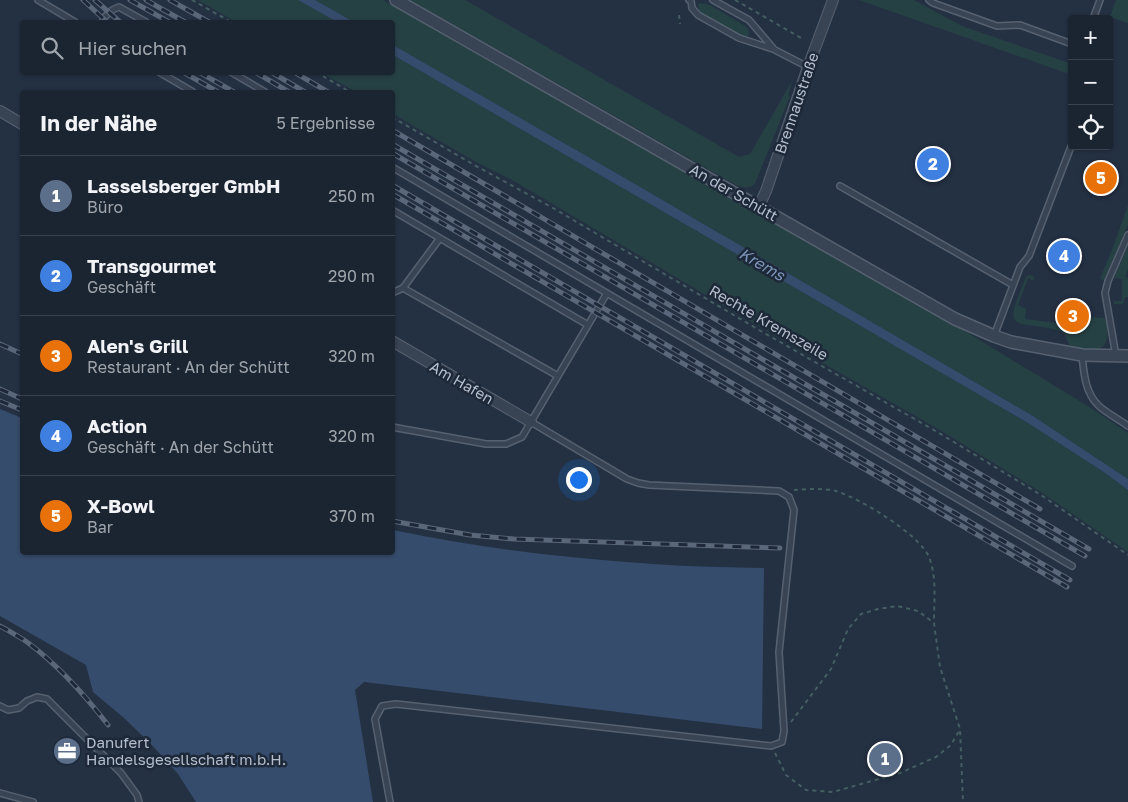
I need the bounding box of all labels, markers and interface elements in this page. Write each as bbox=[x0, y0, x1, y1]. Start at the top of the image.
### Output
map controls bbox=[1068, 15, 1113, 150]
button: + bbox=[1068, 15, 1113, 60]
search box bbox=[20, 20, 395, 75]
icon: search bbox=[38, 34, 66, 62]
text: Hier suchen bbox=[78, 36, 187, 59]
street label: Brennaustraße bbox=[770, 50, 822, 156]
button: − bbox=[1068, 60, 1113, 105]
button: locate bbox=[1068, 105, 1113, 150]
text: In der Nähe bbox=[40, 110, 157, 136]
text: 5 Ergebnisse bbox=[277, 113, 375, 133]
pin: 2 bbox=[917, 145, 949, 183]
pin: 5 bbox=[1085, 159, 1117, 197]
street label: An der Schütt bbox=[687, 160, 781, 224]
text: Lasselsberger GmbH bbox=[87, 174, 280, 197]
text: 1 bbox=[52, 186, 60, 206]
text: 250 m bbox=[328, 186, 375, 206]
text: Büro bbox=[87, 197, 123, 217]
pin: 4 bbox=[1048, 237, 1080, 275]
water label: Krems bbox=[736, 243, 790, 286]
text: Transgourmet bbox=[87, 254, 216, 277]
text: 2 bbox=[51, 266, 61, 286]
text: 290 m bbox=[328, 266, 375, 286]
text: Geschäft bbox=[87, 277, 156, 297]
street label: Rechte Kremszeile bbox=[706, 281, 832, 363]
pin: 3 bbox=[1057, 297, 1089, 335]
text: Alen's Grill bbox=[87, 334, 188, 357]
text: 3 bbox=[51, 346, 61, 366]
text: 320 m bbox=[328, 346, 375, 366]
text: Restaurant · An der Schütt bbox=[87, 357, 290, 377]
street label: Am Hafen bbox=[427, 357, 497, 407]
text: Action bbox=[87, 414, 147, 437]
text: 4 bbox=[51, 426, 61, 446]
text: 320 m bbox=[328, 426, 375, 446]
text: Geschäft · An der Schütt bbox=[87, 437, 274, 457]
your location bbox=[566, 467, 592, 493]
text: X-Bowl bbox=[87, 494, 155, 517]
text: 5 bbox=[51, 506, 61, 526]
text: 370 m bbox=[329, 506, 375, 526]
text: Bar bbox=[87, 517, 113, 537]
place label: Danufert Handelsgesellschaft m.b.H. bbox=[86, 733, 286, 768]
office icon: Danufert Handelsgesellschaft m.b.H. bbox=[52, 736, 82, 766]
pin: 1 bbox=[869, 740, 901, 778]

